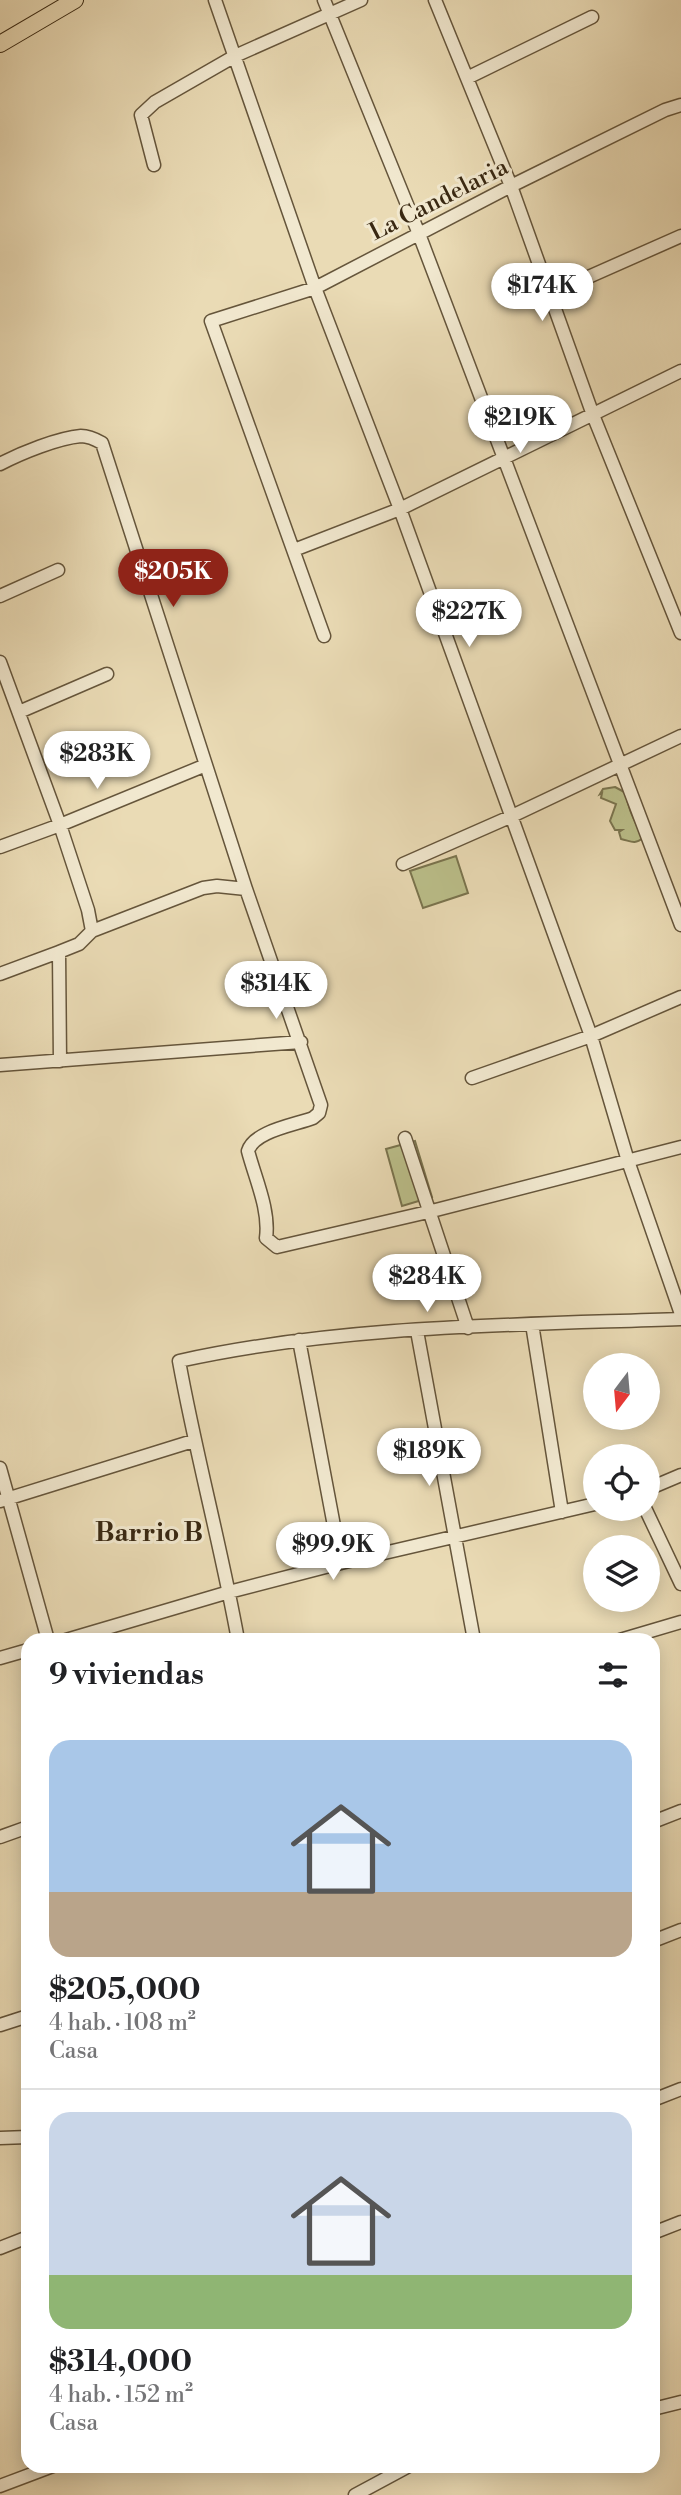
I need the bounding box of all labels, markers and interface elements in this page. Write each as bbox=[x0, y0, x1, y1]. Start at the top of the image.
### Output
street label: La Candelaria bbox=[365, 152, 514, 248]
pin: $174K bbox=[493, 264, 591, 323]
text: $174K bbox=[507, 272, 577, 300]
pin: $219K bbox=[471, 396, 569, 455]
text: $219K bbox=[484, 404, 556, 432]
pin: $205K bbox=[124, 550, 222, 609]
text: $205K bbox=[134, 558, 212, 586]
pin: $227K bbox=[420, 590, 518, 649]
text: $227K bbox=[432, 598, 506, 626]
pin: $283K bbox=[48, 732, 146, 791]
text: $283K bbox=[59, 740, 135, 768]
pin: $314K bbox=[227, 962, 325, 1021]
text: $314K bbox=[240, 970, 312, 998]
pin: $284K bbox=[378, 1254, 476, 1314]
text: $284K bbox=[388, 1263, 466, 1291]
north arrow bbox=[583, 1353, 660, 1430]
map controls bbox=[583, 1353, 660, 1612]
pin: $189K bbox=[380, 1428, 478, 1488]
text: $189K bbox=[393, 1437, 465, 1465]
button: locate bbox=[583, 1444, 660, 1521]
district label: Barrio B bbox=[95, 1517, 203, 1549]
pin: $99.9K bbox=[276, 1522, 390, 1582]
text: $99.9K bbox=[292, 1531, 374, 1559]
button: layers bbox=[583, 1535, 660, 1612]
text: 9 viviendas bbox=[49, 1656, 204, 1694]
icon: filters bbox=[594, 1656, 632, 1694]
icon: home bbox=[278, 1786, 404, 1912]
text: $205,000 bbox=[49, 1971, 201, 2009]
text: 4 hab. · 108 m² bbox=[49, 2009, 196, 2037]
text: Casa bbox=[49, 2037, 98, 2065]
icon: home bbox=[278, 2158, 404, 2284]
text: $314,000 bbox=[49, 2343, 192, 2381]
text: 4 hab. · 152 m² bbox=[49, 2381, 193, 2409]
text: Casa bbox=[49, 2409, 98, 2437]

